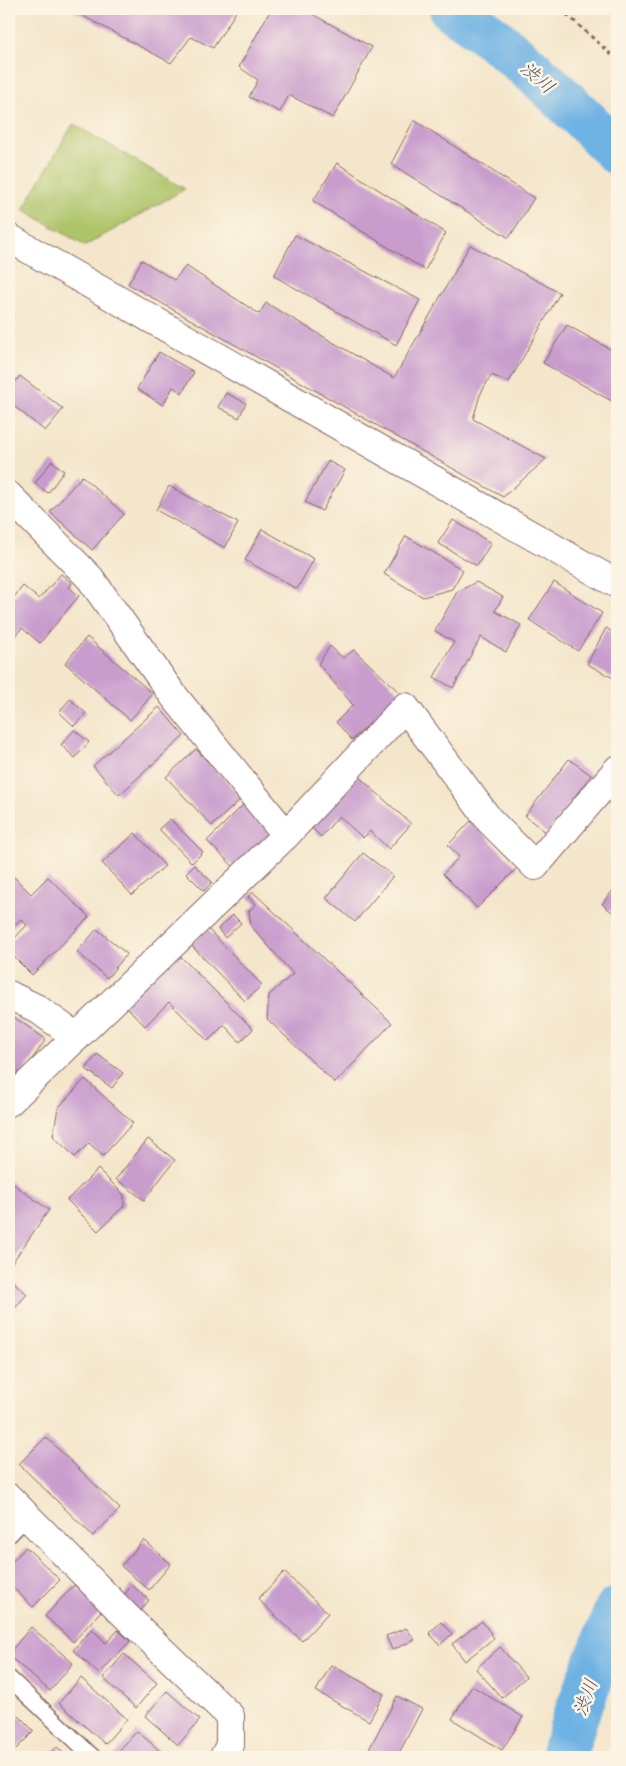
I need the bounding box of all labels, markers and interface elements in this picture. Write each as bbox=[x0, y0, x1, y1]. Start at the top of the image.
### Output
water label: 渋川 bbox=[516, 55, 561, 99]
water label: 渋川 bbox=[566, 1675, 603, 1719]

